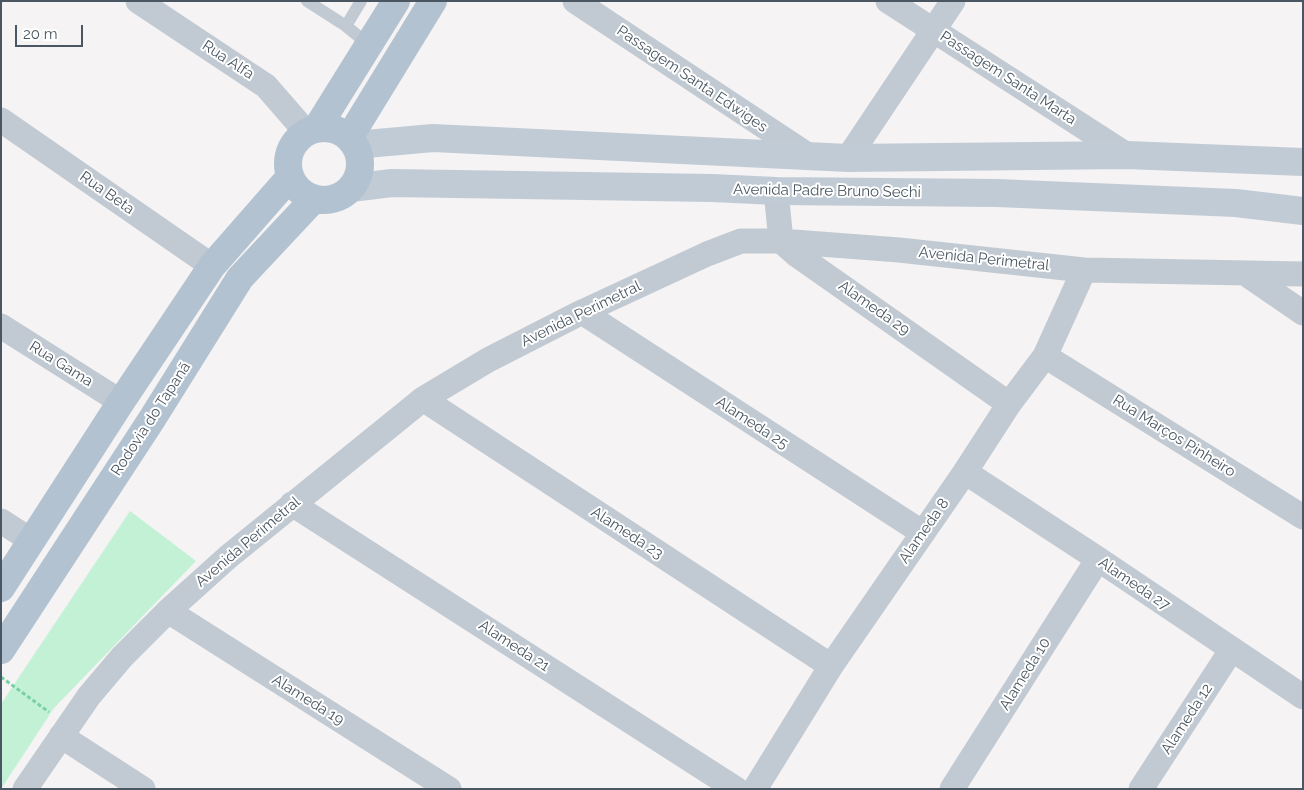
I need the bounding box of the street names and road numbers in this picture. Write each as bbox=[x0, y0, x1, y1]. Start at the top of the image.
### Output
street label: Passagem Santa Edwiges bbox=[613, 22, 771, 136]
street label: Passagem Santa Marta bbox=[937, 27, 1079, 129]
street label: Rua Alfa bbox=[199, 37, 257, 83]
street label: Rua Beta bbox=[76, 168, 138, 218]
street label: Avenida Padre Bruno Sechi bbox=[733, 180, 921, 202]
street label: Avenida Perimetral bbox=[918, 243, 1050, 275]
street label: Avenida Perimetral bbox=[518, 277, 644, 351]
street label: Alameda 29 bbox=[835, 277, 913, 339]
street label: Rua Gama bbox=[26, 337, 96, 391]
street label: Rodovia do Tapanã bbox=[108, 359, 194, 479]
street label: Rua Marços Pinheiro bbox=[1109, 391, 1239, 481]
street label: Alameda 25 bbox=[713, 393, 791, 453]
street label: Avenida Perimetral bbox=[192, 493, 304, 591]
street label: Alameda 8 bbox=[895, 495, 953, 567]
street label: Alameda 23 bbox=[588, 503, 666, 563]
street label: Alameda 27 bbox=[1095, 554, 1173, 614]
street label: Alameda 21 bbox=[475, 617, 553, 675]
street label: Alameda 10 bbox=[996, 634, 1054, 714]
street label: Alameda 19 bbox=[269, 671, 347, 729]
street label: Alameda 12 bbox=[1158, 680, 1216, 758]

